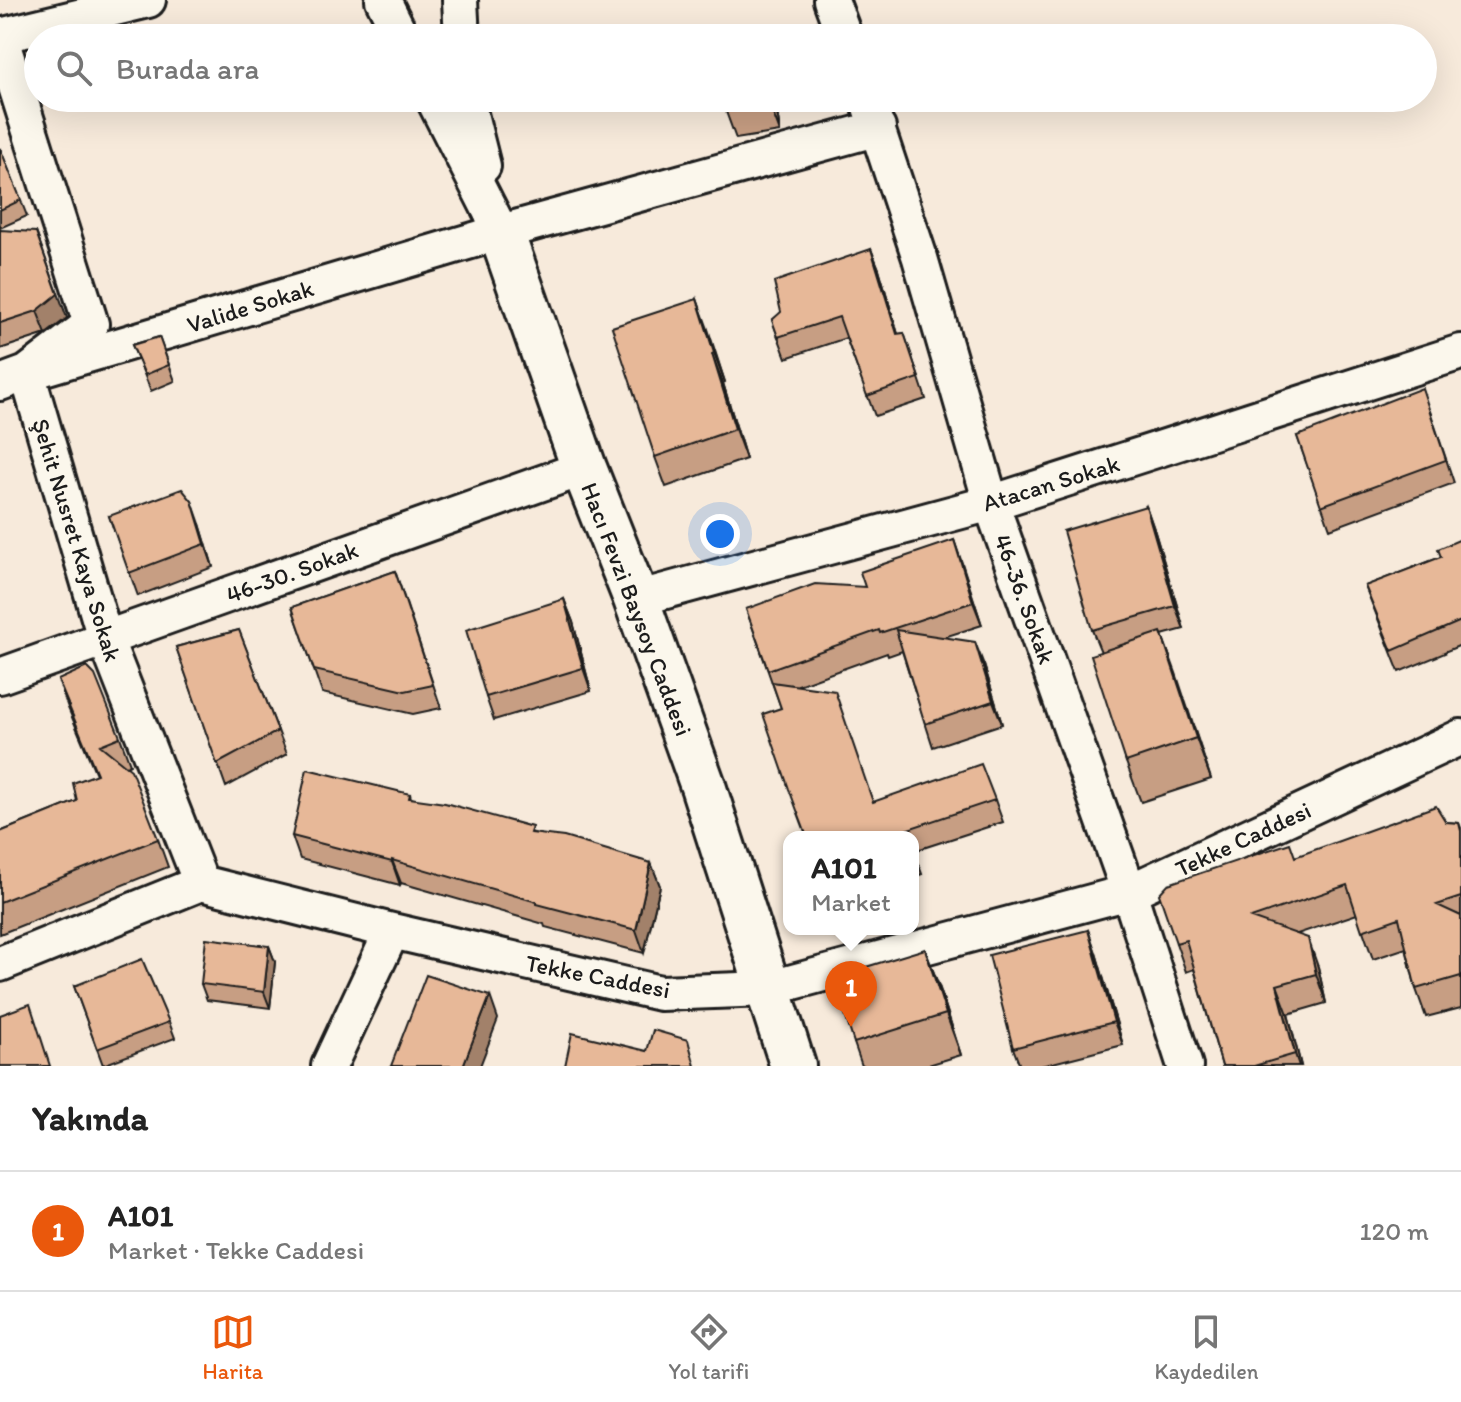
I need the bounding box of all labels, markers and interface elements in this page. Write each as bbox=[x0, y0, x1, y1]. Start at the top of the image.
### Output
search box bbox=[24, 24, 1437, 112]
icon: search bbox=[52, 46, 96, 90]
text: Burada ara bbox=[116, 50, 259, 87]
street label: Valide Sokak bbox=[183, 273, 317, 339]
street label: Şehit Nusret Kaya Sokak bbox=[26, 415, 128, 665]
street label: Atacan Sokak bbox=[979, 448, 1123, 518]
street label: Hacı Fevzi Baysoy Caddesi bbox=[575, 478, 699, 740]
your location bbox=[700, 514, 740, 554]
street label: 46-36. Sokak bbox=[988, 530, 1062, 668]
street label: 46-30. Sokak bbox=[222, 535, 362, 609]
street label: Tekke Caddesi bbox=[1171, 795, 1315, 883]
popup bbox=[783, 831, 919, 935]
text: A101 bbox=[811, 849, 877, 886]
text: Market bbox=[811, 886, 891, 918]
street label: Tekke Caddesi bbox=[523, 948, 673, 1004]
pin: 1 bbox=[825, 961, 877, 1027]
text: Yakında bbox=[32, 1098, 148, 1139]
text: A101 bbox=[108, 1197, 174, 1234]
text: 1 bbox=[52, 1215, 64, 1247]
text: 120 m bbox=[1360, 1215, 1429, 1247]
text: Market · Tekke Caddesi bbox=[108, 1234, 364, 1266]
tab: Harita bbox=[203, 1310, 263, 1385]
tab: Yol tarifi bbox=[668, 1310, 749, 1385]
tab: Kaydedilen bbox=[1155, 1310, 1258, 1385]

